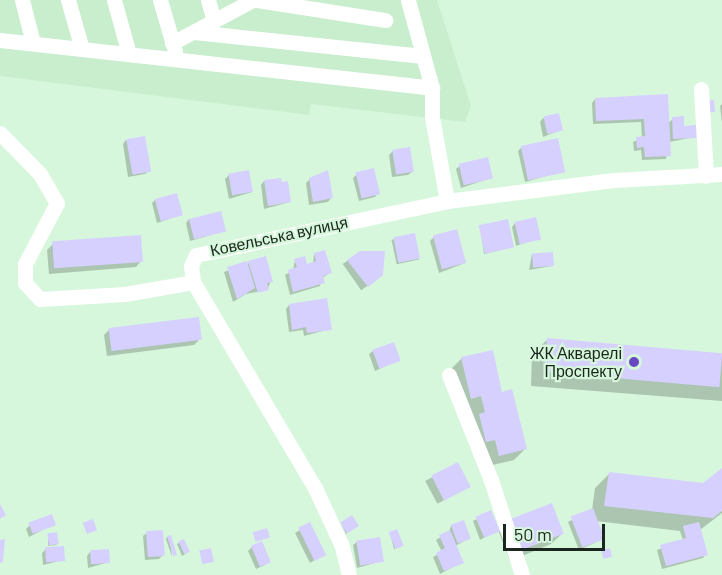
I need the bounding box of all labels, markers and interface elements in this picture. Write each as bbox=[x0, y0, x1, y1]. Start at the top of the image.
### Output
street label: Ковельська вулиця bbox=[208, 212, 350, 260]
place label: ЖК Акварелі Проспекту bbox=[530, 343, 622, 381]
marker: ЖК Акварелі Проспекту bbox=[627, 355, 641, 369]
scale bar bbox=[506, 512, 608, 550]
text: 50 m bbox=[514, 523, 552, 545]

